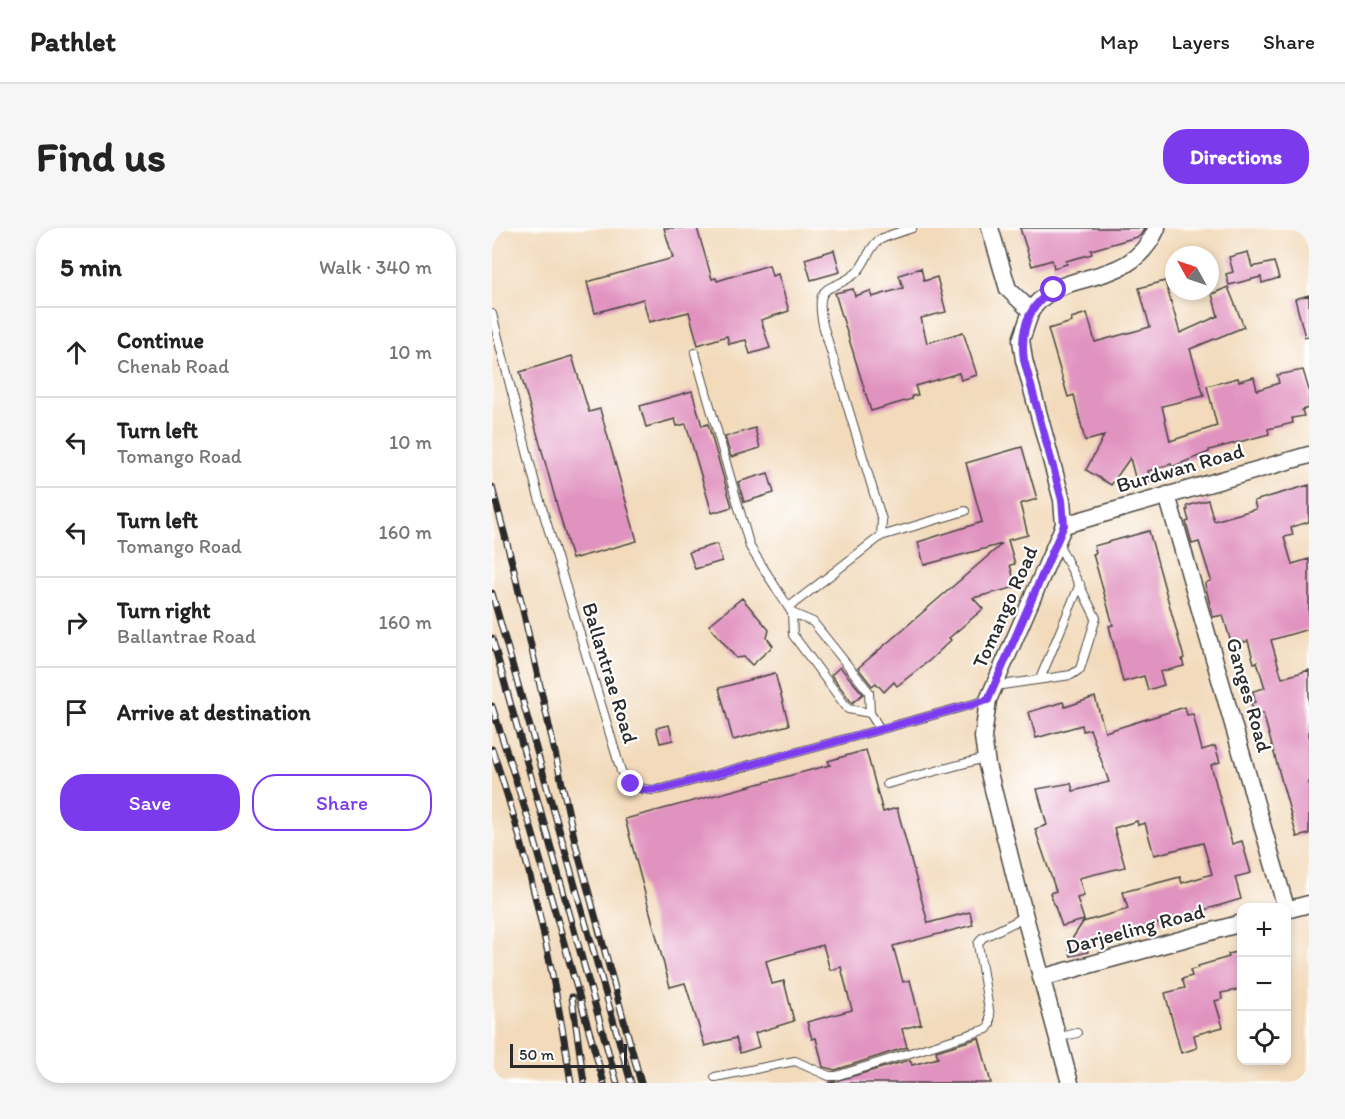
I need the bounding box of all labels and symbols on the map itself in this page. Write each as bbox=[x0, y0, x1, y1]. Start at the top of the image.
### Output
north arrow bbox=[1165, 246, 1219, 300]
route start bbox=[1040, 276, 1066, 302]
street label: Burdwan Road bbox=[1113, 437, 1247, 498]
street label: Tomango Road bbox=[966, 541, 1043, 672]
street label: Ballantrae Road bbox=[577, 599, 644, 747]
street label: Ganges Road bbox=[1221, 635, 1278, 755]
route end bbox=[617, 770, 643, 796]
street label: Darjeeling Road bbox=[1063, 898, 1208, 959]
scale bar bbox=[510, 1041, 627, 1068]

